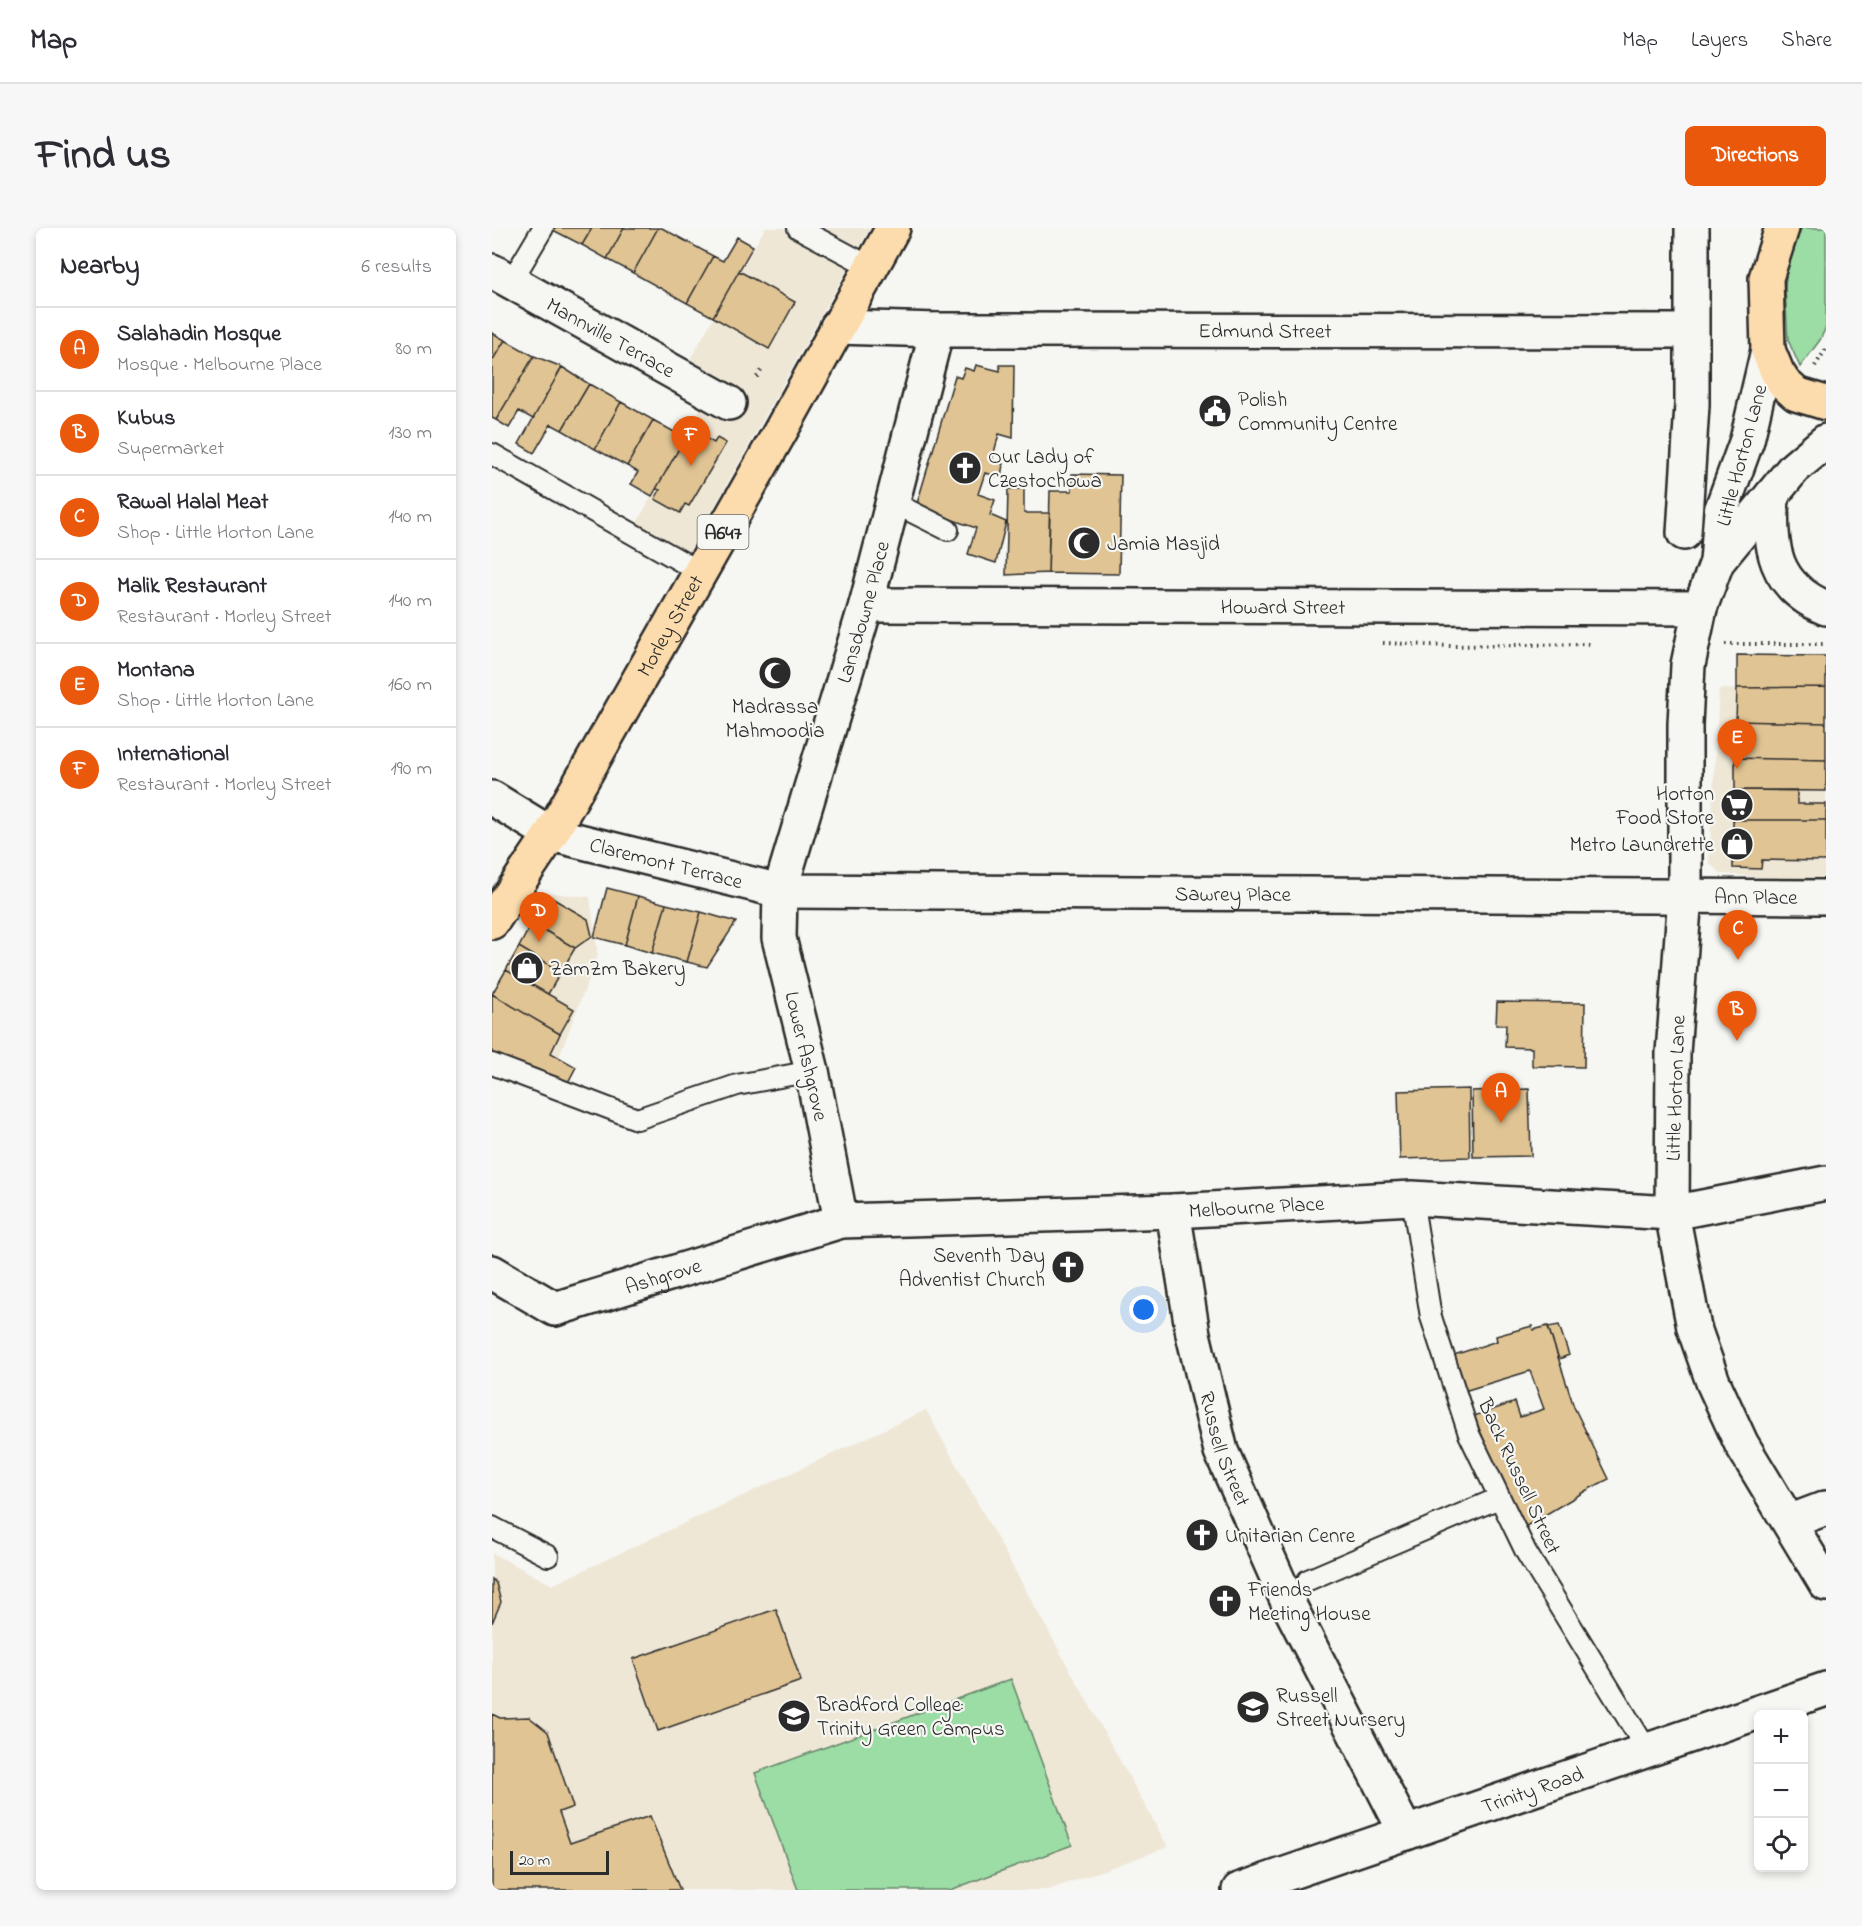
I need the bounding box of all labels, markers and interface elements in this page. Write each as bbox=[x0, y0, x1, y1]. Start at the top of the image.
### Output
text: Map bbox=[30, 21, 77, 62]
text: Map bbox=[1622, 26, 1658, 56]
text: Layers bbox=[1691, 26, 1748, 56]
text: Share bbox=[1781, 26, 1832, 56]
text: Find us bbox=[36, 126, 171, 187]
button: Directions bbox=[1685, 126, 1826, 186]
text: Nearby bbox=[60, 248, 139, 286]
text: 6 results bbox=[361, 253, 432, 282]
street label: Mannville Terrace bbox=[540, 291, 680, 387]
street label: Edmund Street bbox=[1198, 317, 1332, 348]
text: Salahadin Mosque bbox=[117, 319, 281, 351]
text: A bbox=[73, 335, 86, 364]
text: 80 m bbox=[395, 335, 432, 364]
text: Mosque · Melbourne Place bbox=[117, 351, 322, 380]
street label: Little Horton Lane bbox=[1710, 381, 1776, 530]
place label: Polish Community Centre bbox=[1238, 386, 1398, 442]
public building icon: Polish Community Centre bbox=[1197, 393, 1233, 429]
text: Kubus bbox=[117, 403, 176, 435]
pin: F bbox=[672, 416, 710, 466]
text: B bbox=[73, 419, 86, 448]
text: 130 m bbox=[388, 419, 432, 448]
text: Supermarket bbox=[117, 435, 224, 464]
place label: Our Lady of Czestochowa bbox=[988, 443, 1102, 497]
church icon: Our Lady of Czestochowa bbox=[947, 450, 983, 486]
text: Rawal Halal Meat bbox=[117, 487, 268, 519]
text: C bbox=[74, 503, 85, 532]
text: 140 m bbox=[388, 503, 432, 532]
road number: A647 bbox=[698, 515, 748, 549]
text: Shop · Little Horton Lane bbox=[117, 519, 314, 548]
mosque icon: Jamia Masjid bbox=[1066, 525, 1102, 561]
place label: Jamia Masjid bbox=[1107, 530, 1220, 560]
street label: Lansdowne Place bbox=[830, 538, 899, 687]
street label: Morley Street bbox=[631, 570, 713, 683]
text: Malik Restaurant bbox=[117, 571, 267, 603]
text: D bbox=[72, 587, 87, 616]
text: 140 m bbox=[388, 587, 432, 616]
street label: Howard Street bbox=[1221, 593, 1345, 624]
text: Restaurant · Morley Street bbox=[117, 603, 332, 632]
text: Montana bbox=[117, 655, 195, 687]
mosque icon: Madrassa Mahmoodia bbox=[757, 655, 793, 691]
text: E bbox=[73, 671, 86, 700]
text: 160 m bbox=[388, 671, 432, 700]
text: Shop · Little Horton Lane bbox=[117, 687, 314, 716]
place label: Madrassa Mahmoodia bbox=[725, 693, 825, 747]
pin: E bbox=[1718, 720, 1756, 769]
text: International bbox=[117, 739, 229, 771]
text: F bbox=[73, 755, 86, 784]
text: 190 m bbox=[390, 755, 432, 784]
text: Restaurant · Morley Street bbox=[117, 771, 332, 800]
place label: Horton Food Store bbox=[1615, 780, 1715, 834]
supermarket icon: Horton Food Store bbox=[1719, 787, 1755, 823]
shop icon: Metro Laundrette bbox=[1719, 826, 1755, 862]
street label: Claremont Terrace bbox=[586, 831, 746, 898]
place label: Metro Laundrette bbox=[1569, 831, 1715, 861]
street label: Sawrey Place bbox=[1175, 880, 1292, 913]
street label: Ann Place bbox=[1714, 883, 1798, 914]
pin: D bbox=[520, 892, 558, 942]
pin: C bbox=[1718, 910, 1758, 960]
shop icon: ZamZm Bakery bbox=[509, 950, 545, 986]
place label: ZamZm Bakery bbox=[550, 955, 685, 987]
street label: Lower Ashgrove bbox=[774, 989, 835, 1125]
pin: B bbox=[1718, 992, 1756, 1041]
street label: Little Horton Lane bbox=[1659, 1014, 1695, 1162]
pin: A bbox=[1482, 1074, 1520, 1123]
street label: Melbourne Place bbox=[1188, 1190, 1326, 1227]
place label: Seventh Day Adventist Church bbox=[899, 1242, 1045, 1296]
church icon: Seventh Day Adventist Church bbox=[1050, 1249, 1086, 1285]
street label: Ashgrove bbox=[622, 1252, 706, 1304]
your location bbox=[1129, 1295, 1158, 1324]
street label: Russell Street bbox=[1190, 1389, 1257, 1512]
street label: Back Russell Street bbox=[1468, 1393, 1567, 1560]
church icon: Unitarian Cenre bbox=[1184, 1517, 1220, 1553]
place label: Unitarian Cenre bbox=[1225, 1522, 1356, 1552]
place label: Friends Meeting House bbox=[1247, 1576, 1371, 1632]
church icon: Friends Meeting House bbox=[1207, 1583, 1243, 1619]
place label: Russell Street Nursery bbox=[1276, 1682, 1405, 1738]
school or university icon: Russell Street Nursery bbox=[1235, 1689, 1271, 1725]
place label: Bradford College: Trinity Green Campus bbox=[816, 1691, 1005, 1747]
school or university icon: Bradford College: Trinity Green Campus bbox=[776, 1698, 812, 1734]
map controls bbox=[1754, 1710, 1808, 1872]
button: + bbox=[1754, 1710, 1808, 1764]
street label: Trinity Road bbox=[1478, 1760, 1588, 1823]
button: − bbox=[1754, 1764, 1808, 1818]
button: locate bbox=[1754, 1818, 1808, 1872]
scale bar bbox=[510, 1848, 609, 1876]
text: 20 m bbox=[519, 1849, 550, 1873]

